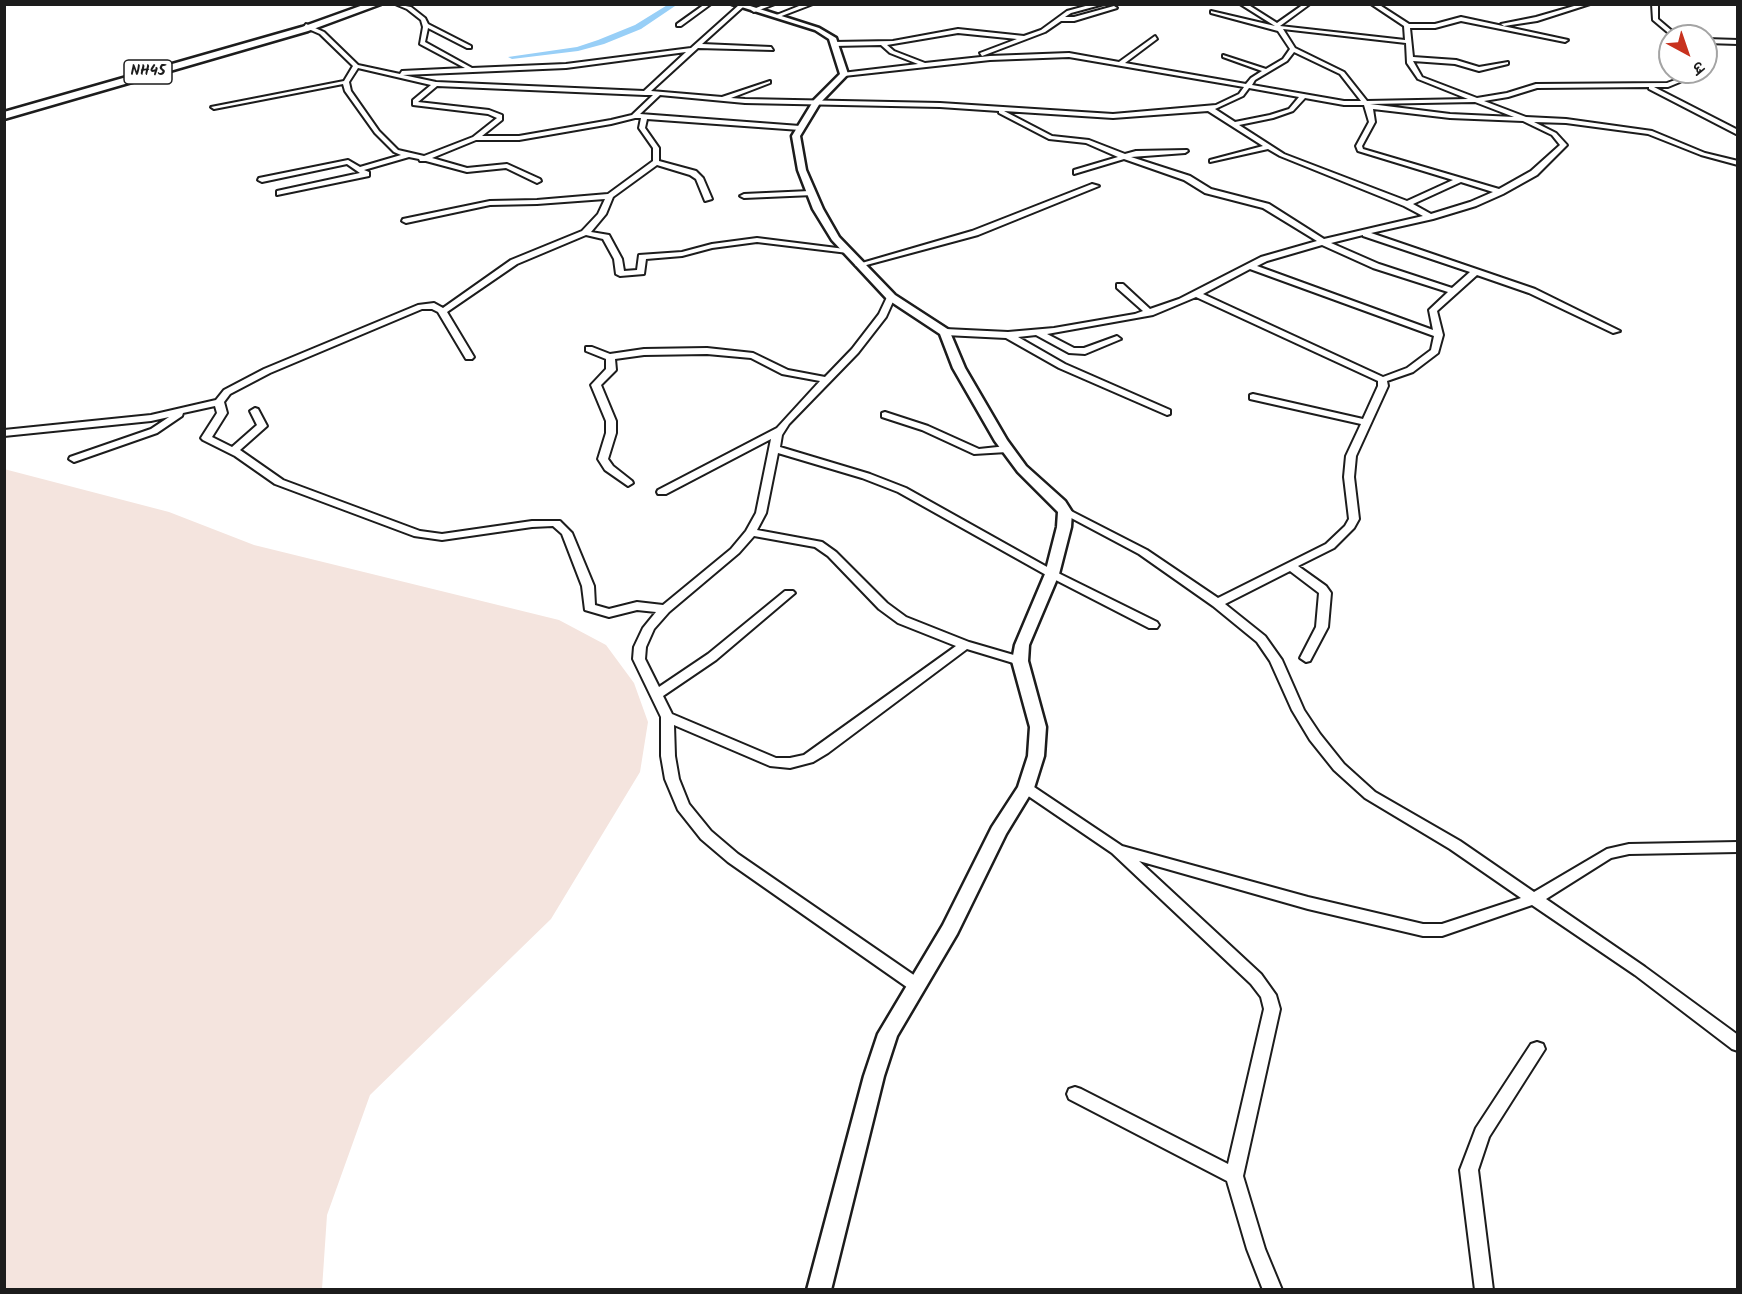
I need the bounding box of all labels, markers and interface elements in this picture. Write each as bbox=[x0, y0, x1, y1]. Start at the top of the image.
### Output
north arrow bbox=[1658, 24, 1718, 84]
text: उ bbox=[1687, 54, 1710, 79]
road number: NH45 bbox=[124, 60, 172, 84]

